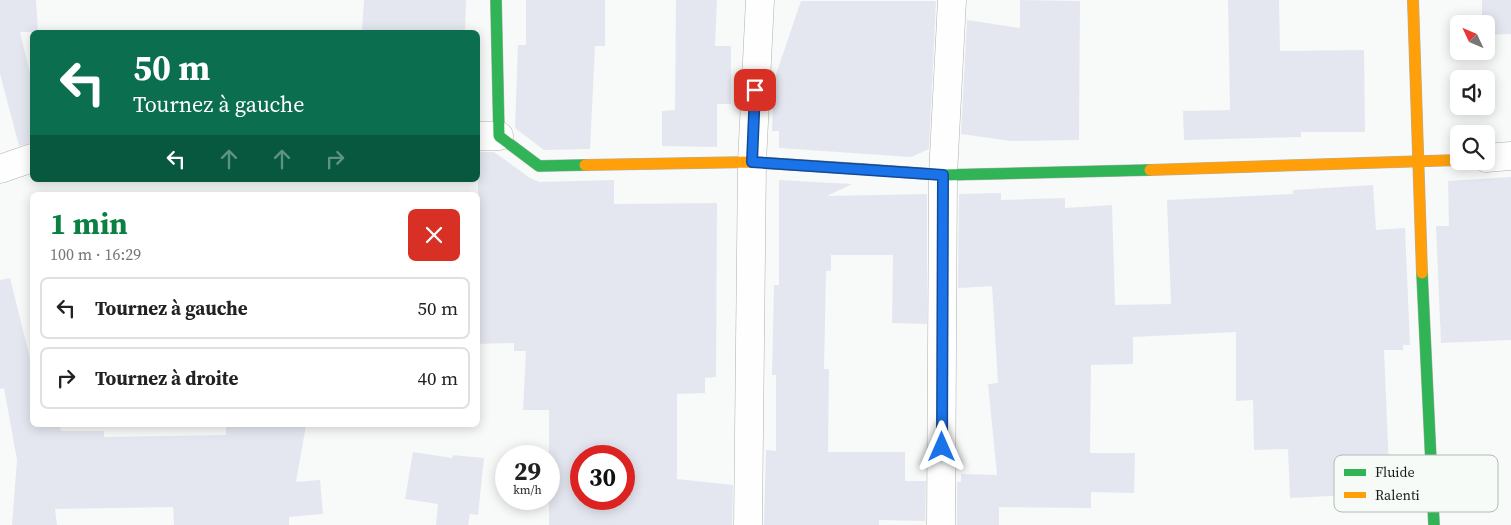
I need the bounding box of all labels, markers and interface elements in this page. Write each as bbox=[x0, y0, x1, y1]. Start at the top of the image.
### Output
north arrow bbox=[1450, 15, 1495, 60]
map controls bbox=[1450, 15, 1495, 170]
text: 50 m bbox=[133, 44, 210, 92]
icon: left bbox=[50, 50, 115, 115]
pin bbox=[734, 69, 776, 111]
button: sound bbox=[1450, 70, 1495, 115]
icon: arrive bbox=[741, 76, 769, 104]
text: Tournez à gauche bbox=[133, 89, 304, 119]
button: search bbox=[1450, 125, 1495, 170]
icon: left bbox=[162, 145, 190, 173]
icon: ahead bbox=[215, 145, 243, 173]
icon: ahead bbox=[268, 145, 296, 173]
icon: right bbox=[321, 145, 349, 173]
text: 1 min bbox=[50, 203, 128, 244]
button: close bbox=[408, 209, 460, 261]
text: 100 m · 16:29 bbox=[50, 243, 141, 265]
icon: left bbox=[52, 294, 80, 322]
text: Tournez à gauche bbox=[95, 295, 248, 321]
text: 50 m bbox=[417, 295, 458, 321]
icon: right bbox=[52, 364, 80, 392]
text: Tournez à droite bbox=[95, 365, 238, 391]
text: 40 m bbox=[417, 365, 458, 391]
position arrow bbox=[915, 420, 967, 472]
speed limit sign: 30 bbox=[570, 445, 635, 510]
text: 29 bbox=[514, 454, 541, 488]
legend bbox=[1334, 455, 1498, 512]
text: Fluide bbox=[1375, 462, 1415, 482]
text: km/h bbox=[513, 482, 542, 498]
text: Ralenti bbox=[1375, 485, 1420, 505]

